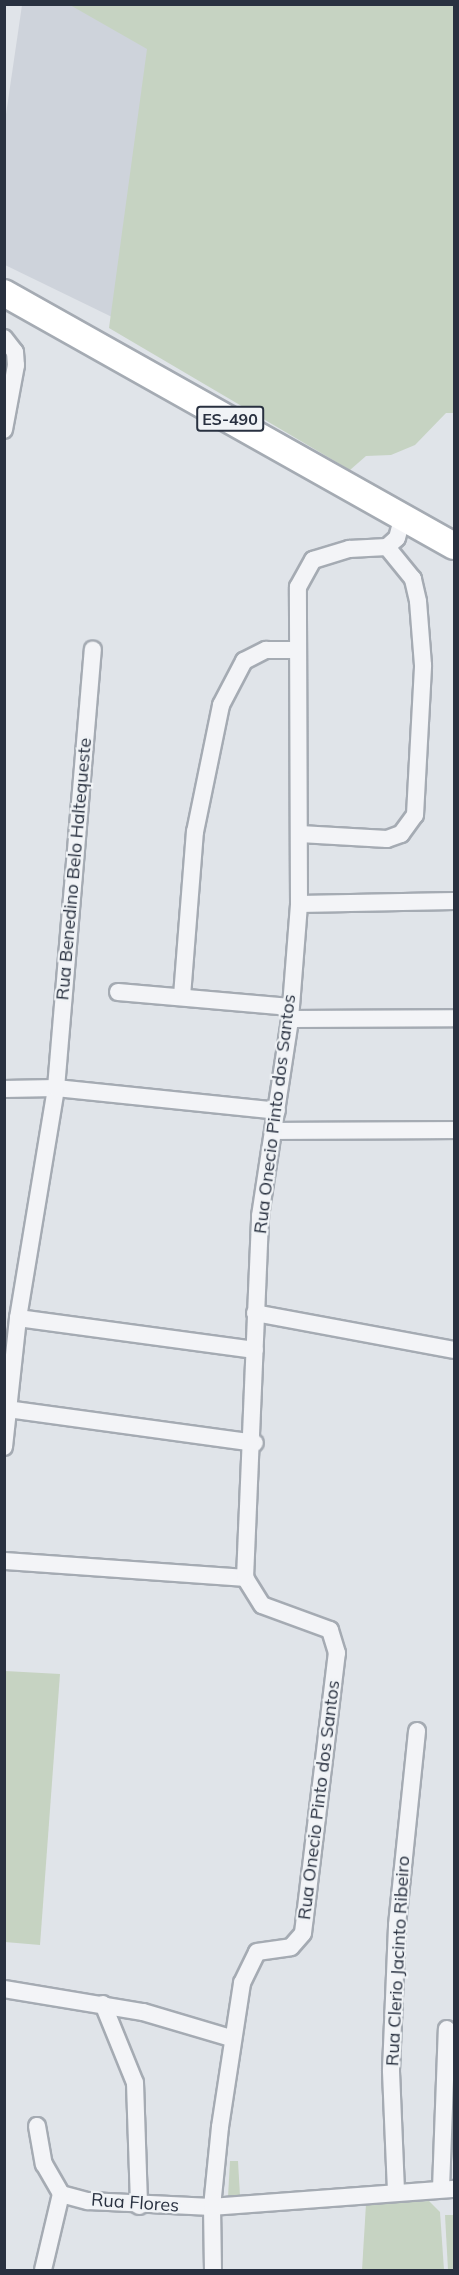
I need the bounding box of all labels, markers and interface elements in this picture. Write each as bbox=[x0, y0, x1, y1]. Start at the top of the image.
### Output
road number: ES-490 bbox=[196, 406, 264, 432]
street label: Rua Benedino Belo Haltequeste bbox=[52, 737, 96, 1001]
street label: Rua Onecio Pinto dos Santos bbox=[250, 993, 300, 1235]
street label: Rua Onecio Pinto dos Santos bbox=[294, 1679, 344, 1921]
street label: Rua Clerio Jacinto Ribeiro bbox=[382, 1855, 414, 2067]
street label: Rua Flores bbox=[90, 2189, 180, 2217]

